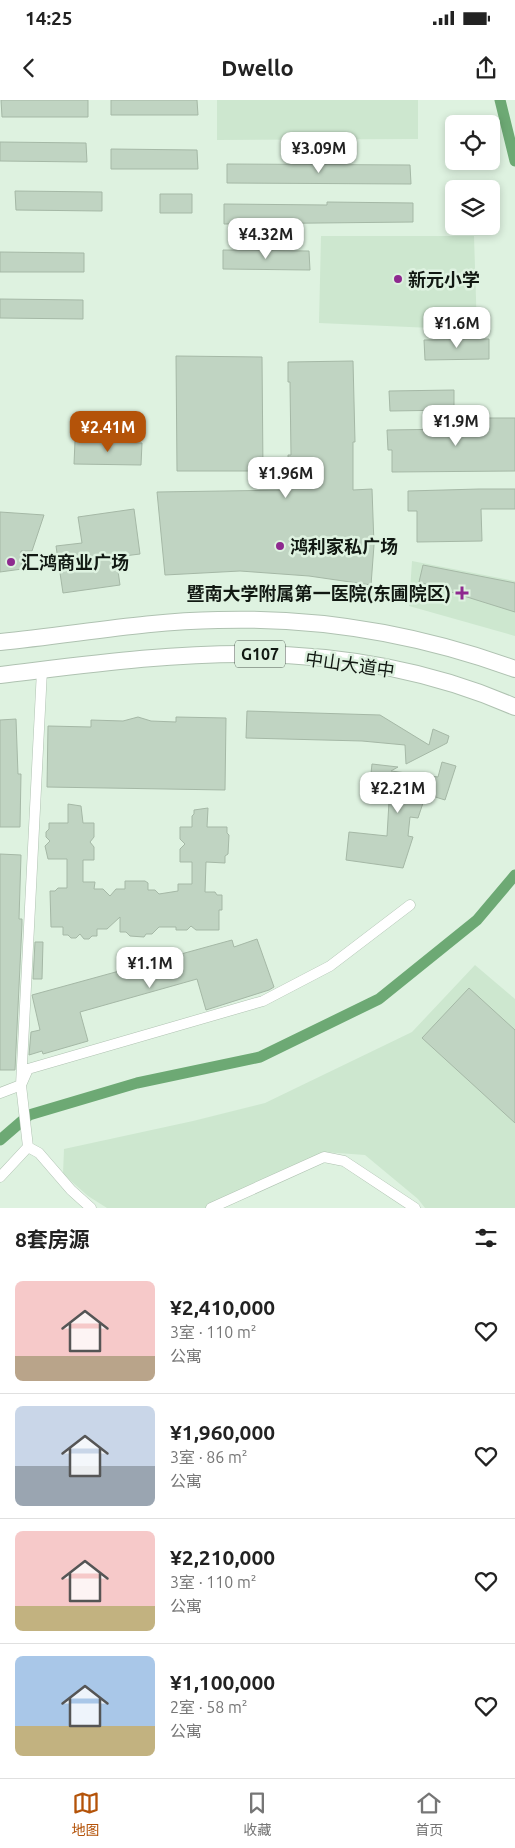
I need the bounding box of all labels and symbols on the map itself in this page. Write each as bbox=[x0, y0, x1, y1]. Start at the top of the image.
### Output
pin: ¥3.09M bbox=[278, 132, 360, 174]
pin: ¥4.32M bbox=[225, 218, 307, 260]
place label: 新元小学 bbox=[408, 269, 480, 289]
marker: 新元小学 bbox=[392, 273, 404, 285]
pin: ¥1.6M bbox=[422, 306, 492, 349]
pin: ¥1.9M bbox=[421, 404, 491, 447]
pin: ¥2.41M bbox=[67, 410, 149, 453]
pin: ¥1.96M bbox=[245, 456, 327, 499]
place label: 鸿利家私广场 bbox=[290, 536, 398, 556]
marker: 鸿利家私广场 bbox=[274, 540, 286, 552]
place label: 汇鸿商业广场 bbox=[21, 552, 129, 572]
marker: 汇鸿商业广场 bbox=[5, 556, 17, 568]
place label: 暨南大学附属第一医院(东圃院区) bbox=[187, 583, 451, 604]
marker: 暨南大学附属第一医院(东圃院区) bbox=[455, 586, 469, 600]
road number: G107 bbox=[235, 640, 285, 668]
street label: 中山大道中 bbox=[304, 648, 396, 680]
pin: ¥2.21M bbox=[357, 772, 439, 814]
pin: ¥1.1M bbox=[115, 946, 185, 989]

